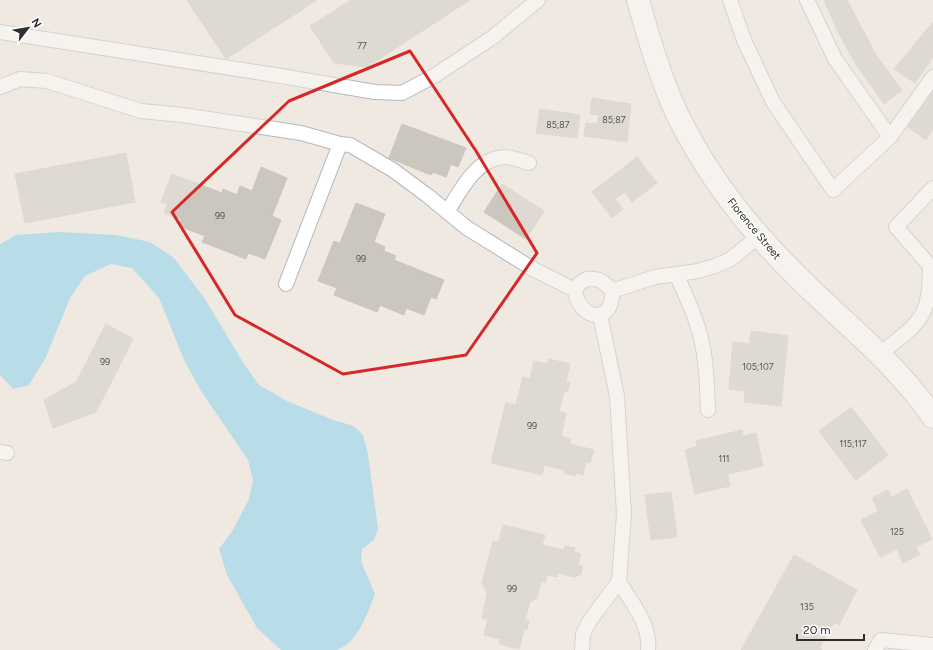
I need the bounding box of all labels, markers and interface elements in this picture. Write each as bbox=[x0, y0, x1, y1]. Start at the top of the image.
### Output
north arrow bbox=[8, 8, 48, 48]
text: N bbox=[28, 16, 44, 30]
house number: 77 bbox=[357, 40, 367, 51]
house number: 85;87 bbox=[602, 114, 626, 125]
house number: 85;87 bbox=[546, 119, 570, 130]
street label: Florence Street bbox=[725, 196, 783, 262]
house number: 99 bbox=[215, 210, 225, 221]
house number: 99 bbox=[356, 253, 366, 264]
house number: 99 bbox=[100, 356, 110, 367]
house number: 105;107 bbox=[742, 361, 774, 372]
house number: 99 bbox=[527, 420, 537, 431]
house number: 115;117 bbox=[839, 438, 867, 449]
house number: 111 bbox=[718, 453, 730, 464]
house number: 125 bbox=[890, 526, 904, 537]
house number: 99 bbox=[507, 583, 517, 594]
house number: 135 bbox=[800, 601, 814, 612]
scale bar bbox=[797, 616, 864, 642]
text: 20 m bbox=[803, 623, 831, 637]

